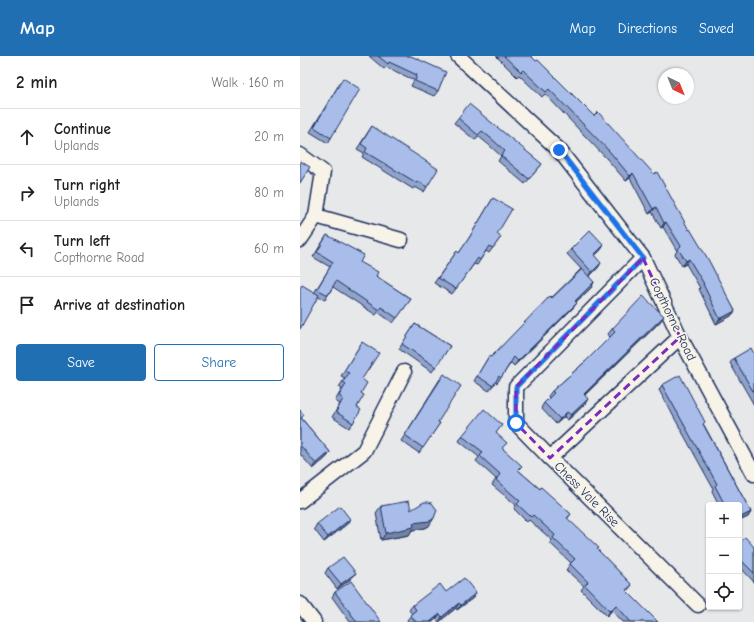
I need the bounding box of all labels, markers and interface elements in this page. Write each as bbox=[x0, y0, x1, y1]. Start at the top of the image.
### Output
text: Map bbox=[20, 17, 55, 39]
text: Map bbox=[569, 20, 596, 37]
text: Directions bbox=[618, 20, 677, 37]
text: Saved bbox=[699, 20, 734, 37]
north arrow bbox=[658, 68, 694, 104]
text: 2 min bbox=[16, 73, 57, 92]
text: Walk · 160 m bbox=[212, 75, 284, 90]
text: Continue bbox=[54, 120, 111, 138]
icon: ahead bbox=[16, 126, 38, 148]
text: 20 m bbox=[254, 129, 284, 144]
text: Uplands bbox=[54, 138, 99, 153]
route end bbox=[550, 141, 568, 159]
text: Turn right bbox=[54, 176, 120, 194]
icon: right bbox=[16, 182, 38, 204]
text: 80 m bbox=[254, 185, 284, 200]
text: Uplands bbox=[54, 194, 99, 209]
text: Turn left bbox=[54, 232, 110, 250]
icon: left bbox=[16, 238, 38, 260]
text: 60 m bbox=[254, 241, 284, 256]
text: Copthorne Road bbox=[54, 250, 144, 265]
street label: Copthorne Road bbox=[646, 275, 700, 363]
icon: arrive bbox=[16, 294, 38, 316]
text: Arrive at destination bbox=[54, 296, 185, 314]
button: Save bbox=[16, 344, 146, 381]
button: Share bbox=[154, 344, 284, 381]
route start bbox=[507, 414, 525, 432]
street label: Chess Vale Rise bbox=[551, 458, 623, 530]
map controls bbox=[706, 502, 742, 610]
button: + bbox=[706, 502, 742, 538]
button: − bbox=[706, 538, 742, 574]
button: locate bbox=[706, 574, 742, 610]

